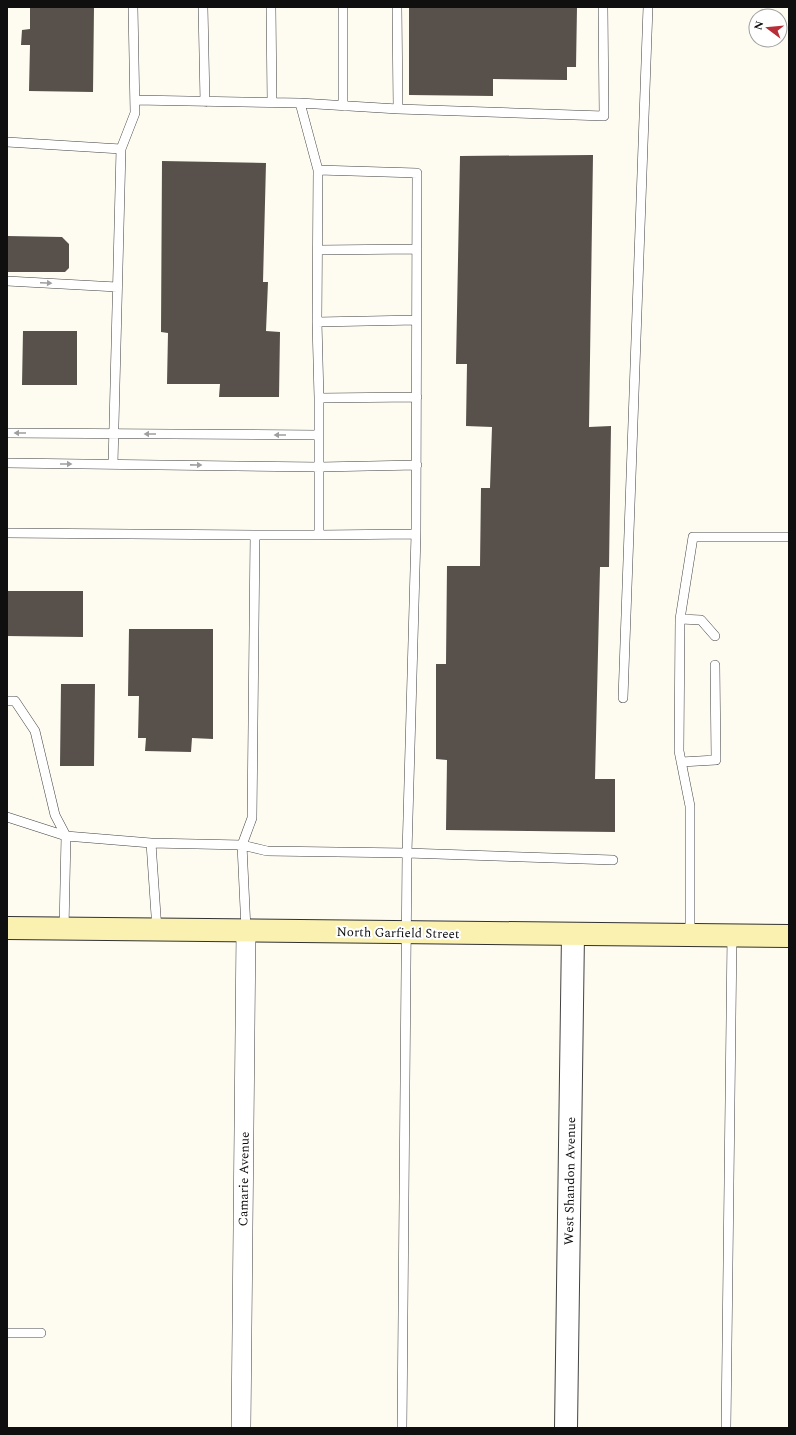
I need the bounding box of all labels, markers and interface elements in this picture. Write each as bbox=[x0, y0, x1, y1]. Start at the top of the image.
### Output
north arrow bbox=[748, 8, 788, 48]
text: N bbox=[749, 19, 768, 32]
one-way arrow bbox=[40, 280, 52, 287]
one-way arrow bbox=[13, 430, 26, 436]
one-way arrow bbox=[143, 431, 156, 437]
one-way arrow bbox=[273, 432, 286, 438]
one-way arrow bbox=[60, 461, 73, 467]
one-way arrow bbox=[190, 462, 202, 469]
street label: North Garfield Street bbox=[336, 922, 460, 944]
street label: West Shandon Avenue bbox=[559, 1117, 581, 1245]
street label: Camarie Avenue bbox=[233, 1131, 255, 1227]

